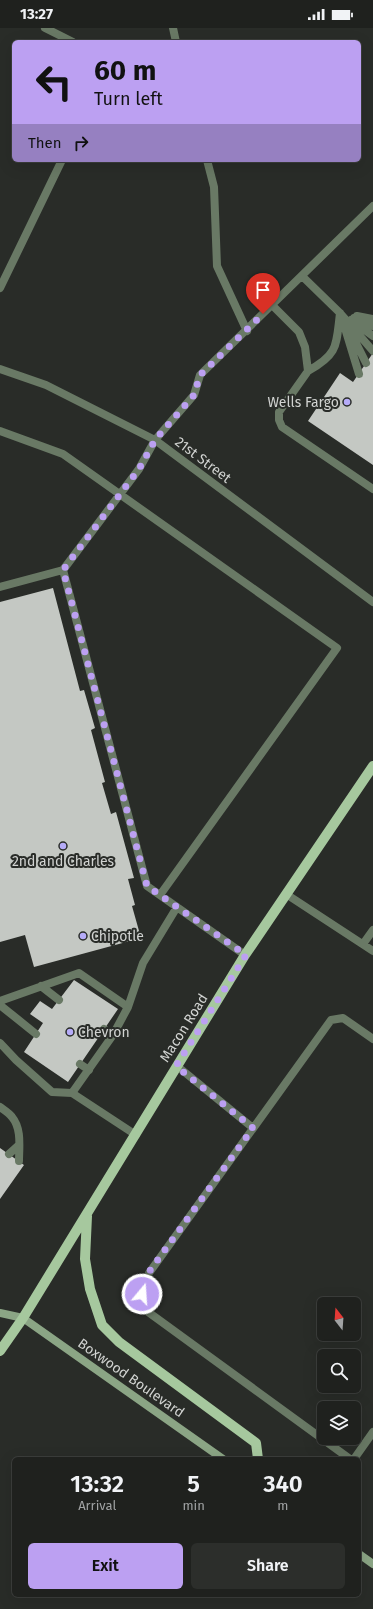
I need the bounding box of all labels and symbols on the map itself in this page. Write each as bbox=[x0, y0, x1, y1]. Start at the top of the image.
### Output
pin bbox=[246, 273, 280, 314]
place label: Wells Fargo bbox=[267, 394, 339, 411]
marker: Wells Fargo bbox=[342, 397, 352, 407]
street label: 21st Street bbox=[172, 433, 235, 487]
marker: 2nd and Charles bbox=[58, 841, 68, 851]
place label: 2nd and Charles bbox=[12, 853, 115, 870]
place label: Chipotle bbox=[91, 928, 144, 945]
marker: Chipotle bbox=[78, 931, 88, 941]
street label: Macon Road bbox=[156, 991, 212, 1065]
place label: Chevron bbox=[78, 1024, 130, 1041]
marker: Chevron bbox=[65, 1027, 75, 1037]
position arrow bbox=[121, 1273, 163, 1315]
north arrow bbox=[317, 1297, 361, 1341]
street label: Boxwood Boulevard bbox=[75, 1335, 187, 1421]

